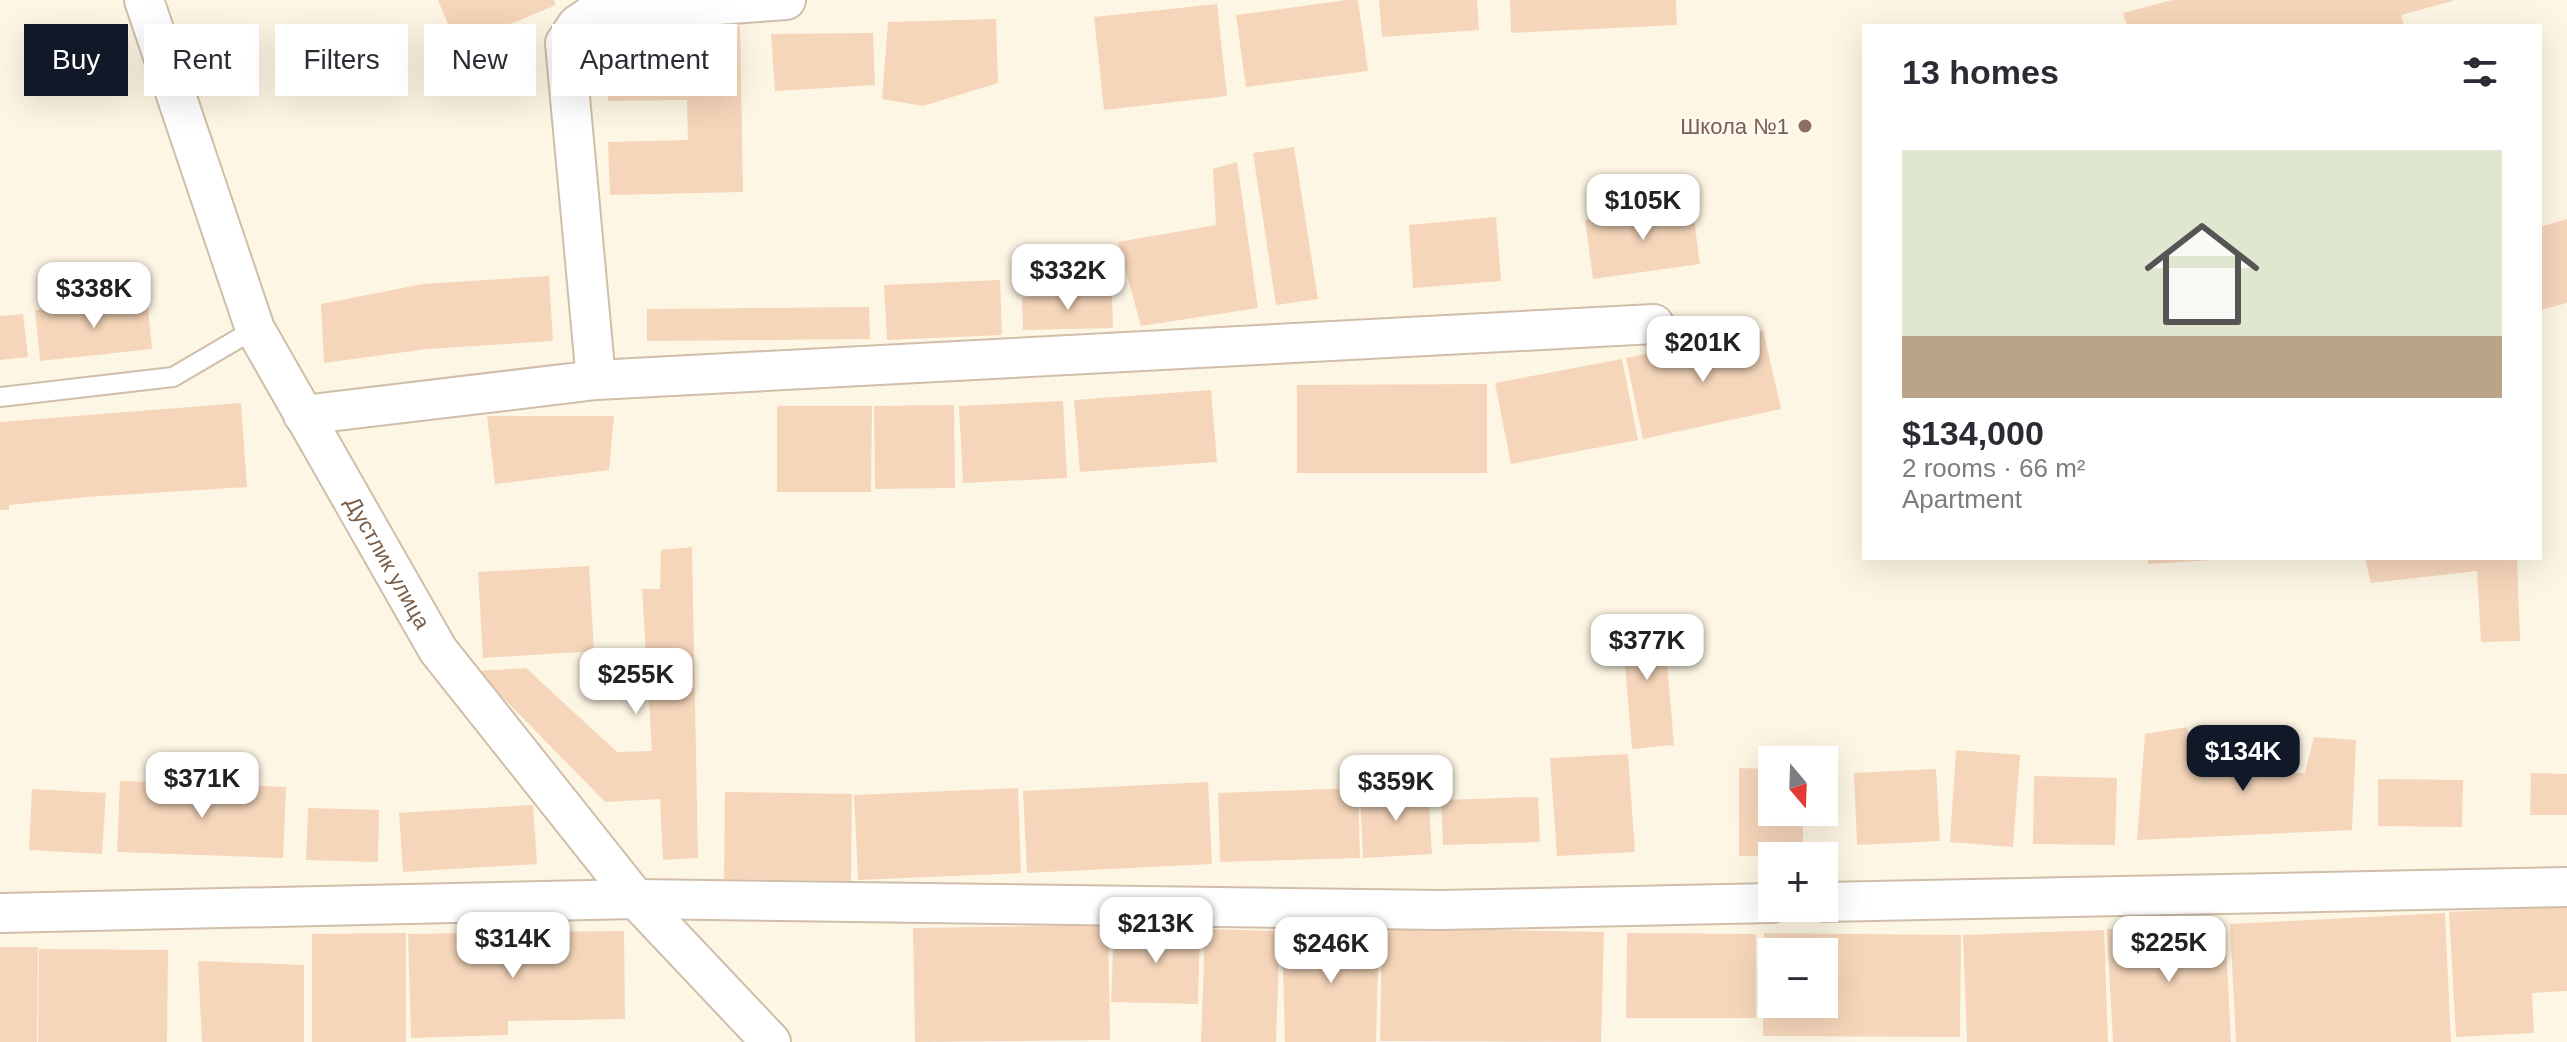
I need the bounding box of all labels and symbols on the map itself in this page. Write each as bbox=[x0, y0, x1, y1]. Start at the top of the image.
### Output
place label: Школа №1 bbox=[1680, 114, 1789, 139]
marker: Школа №1 bbox=[1796, 117, 1814, 135]
pin: $105K bbox=[1587, 174, 1699, 242]
pin: $332K bbox=[1012, 244, 1124, 312]
pin: $338K bbox=[38, 262, 150, 330]
pin: $201K bbox=[1647, 316, 1759, 384]
street label: Дустлик улица bbox=[341, 492, 436, 634]
pin: $377K bbox=[1591, 614, 1703, 682]
pin: $255K bbox=[580, 648, 692, 716]
pin: $134K bbox=[2187, 725, 2299, 793]
north arrow bbox=[1758, 746, 1838, 826]
pin: $371K bbox=[146, 752, 258, 820]
pin: $359K bbox=[1340, 755, 1452, 823]
pin: $213K bbox=[1100, 897, 1212, 965]
pin: $314K bbox=[457, 912, 569, 980]
pin: $225K bbox=[2113, 916, 2225, 984]
pin: $246K bbox=[1275, 917, 1387, 985]

